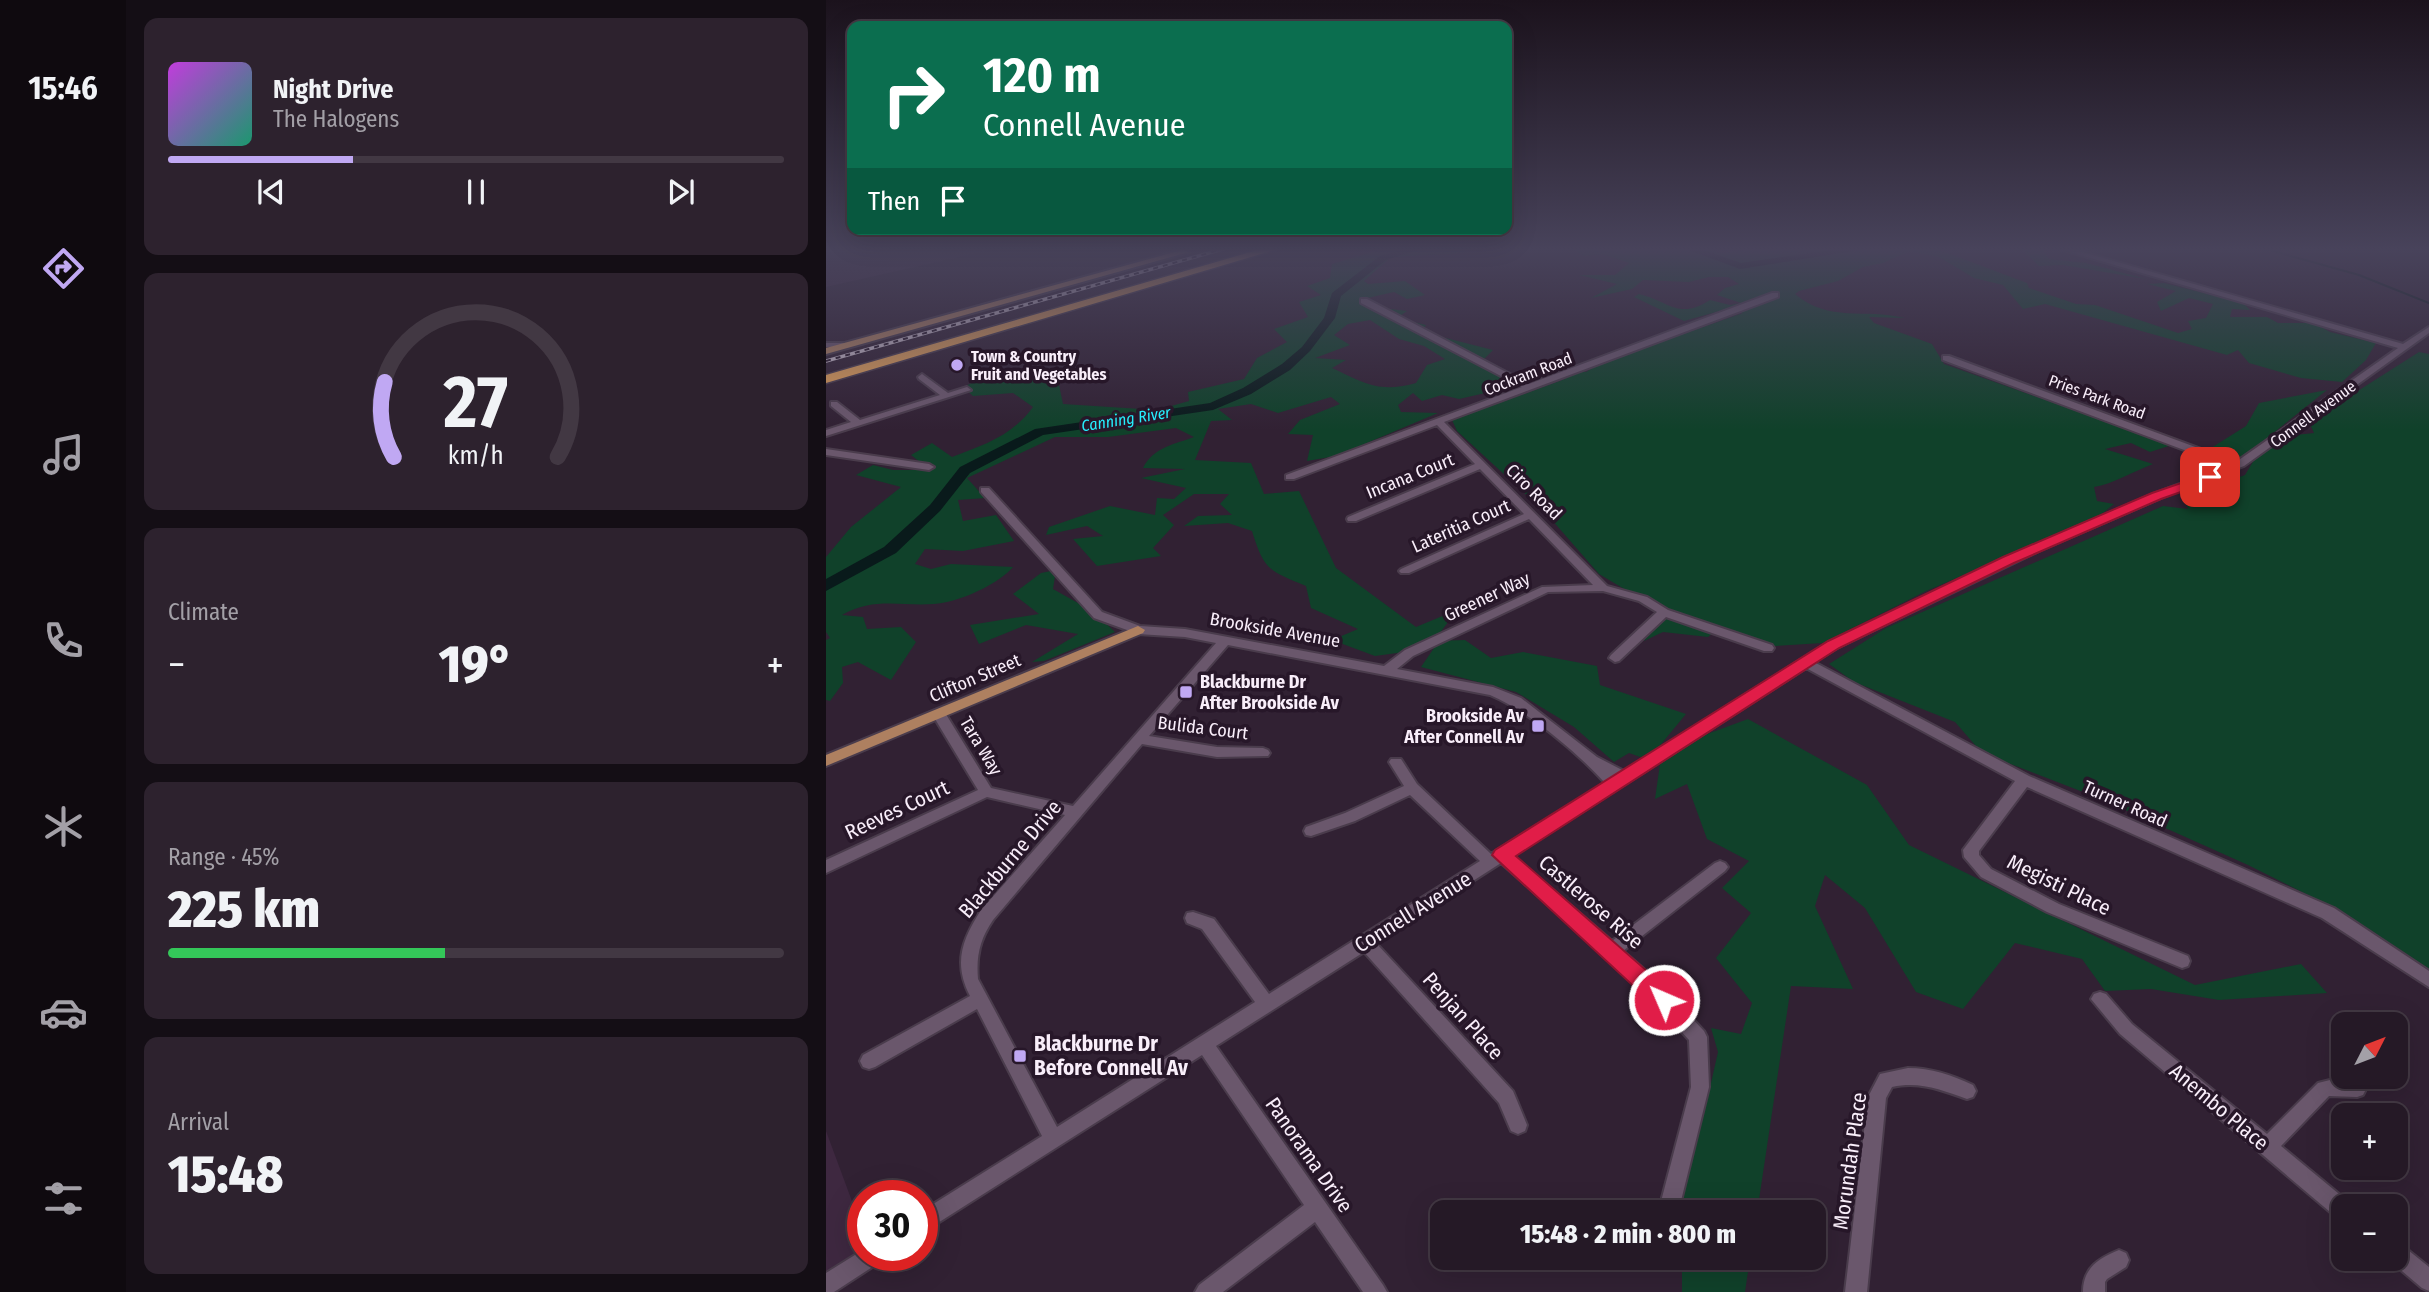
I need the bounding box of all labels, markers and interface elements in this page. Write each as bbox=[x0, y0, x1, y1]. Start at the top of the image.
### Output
text: 120 m bbox=[983, 46, 1101, 105]
icon: right bbox=[868, 49, 959, 140]
text: 15:46 bbox=[28, 69, 98, 107]
text: Night Drive bbox=[273, 74, 393, 105]
text: The Halogens bbox=[273, 105, 399, 133]
text: Connell Avenue bbox=[983, 106, 1186, 144]
icon: previous bbox=[252, 173, 290, 211]
icon: pause bbox=[457, 173, 495, 211]
icon: next bbox=[662, 173, 700, 211]
icon: arrive bbox=[934, 182, 972, 220]
text: Then bbox=[868, 186, 920, 217]
icon: directions bbox=[39, 244, 88, 293]
place label: Town & Country Fruit and Vegetables bbox=[971, 347, 1107, 384]
street label: Cockram Road bbox=[1481, 349, 1575, 399]
marker: Town & Country Fruit and Vegetables bbox=[949, 357, 965, 373]
text: 27 bbox=[443, 360, 508, 447]
street label: Pries Park Road bbox=[2046, 371, 2148, 423]
street label: Connell Avenue bbox=[2266, 376, 2360, 451]
water label: Canning River bbox=[1080, 402, 1172, 435]
icon: music bbox=[39, 430, 88, 479]
text: km/h bbox=[448, 441, 504, 471]
pin bbox=[2180, 447, 2240, 507]
street label: Incana Court bbox=[1363, 448, 1457, 504]
icon: arrive bbox=[2191, 458, 2229, 496]
street label: Ciro Road bbox=[1501, 459, 1567, 525]
street label: Lateritia Court bbox=[1408, 494, 1514, 557]
street label: Greener Way bbox=[1441, 568, 1533, 626]
text: Climate bbox=[168, 598, 239, 626]
street label: Brookside Avenue bbox=[1208, 608, 1342, 652]
icon: phone bbox=[39, 616, 88, 665]
text: 19° bbox=[439, 633, 513, 696]
text: − bbox=[168, 642, 185, 688]
text: + bbox=[767, 642, 784, 688]
street label: Clifton Street bbox=[926, 649, 1024, 707]
place label: Blackburne Dr After Brookside Av bbox=[1199, 671, 1340, 714]
marker: Blackburne Dr After Brookside Av bbox=[1178, 684, 1194, 700]
place label: Brookside Av After Connell Av bbox=[1403, 705, 1525, 748]
street label: Bulida Court bbox=[1156, 712, 1250, 744]
street label: Tara Way bbox=[955, 713, 1007, 779]
marker: Brookside Av After Connell Av bbox=[1530, 718, 1546, 734]
street label: Reeves Court bbox=[841, 775, 953, 845]
street label: Turner Road bbox=[2080, 776, 2170, 832]
street label: Blackburne Drive bbox=[953, 795, 1067, 923]
icon: climate bbox=[39, 802, 88, 851]
text: Range · 45% bbox=[168, 843, 279, 871]
street label: Castlerose Rise bbox=[1533, 849, 1649, 955]
street label: Megisti Place bbox=[2003, 849, 2115, 921]
street label: Connell Avenue bbox=[1350, 866, 1476, 958]
text: 225 km bbox=[168, 878, 320, 941]
position arrow bbox=[1627, 963, 1701, 1037]
street label: Penjan Place bbox=[1417, 967, 1509, 1065]
icon: car bbox=[39, 988, 88, 1037]
north arrow bbox=[2331, 1012, 2408, 1088]
map controls bbox=[2331, 1012, 2408, 1271]
place label: Blackburne Dr Before Connell Av bbox=[1034, 1031, 1188, 1081]
marker: Blackburne Dr Before Connell Av bbox=[1012, 1048, 1028, 1064]
street label: Anembo Place bbox=[2164, 1058, 2274, 1156]
street label: Morundah Place bbox=[1827, 1091, 1873, 1231]
street label: Panorama Drive bbox=[1260, 1092, 1358, 1218]
button: + bbox=[2331, 1103, 2408, 1180]
text: Arrival bbox=[168, 1108, 229, 1136]
text: 15:48 bbox=[168, 1143, 284, 1206]
icon: filters bbox=[39, 1174, 88, 1223]
speed limit sign: 30 bbox=[847, 1180, 938, 1271]
button: − bbox=[2331, 1194, 2408, 1271]
text: 15:48 · 2 min · 800 m bbox=[1520, 1219, 1736, 1250]

